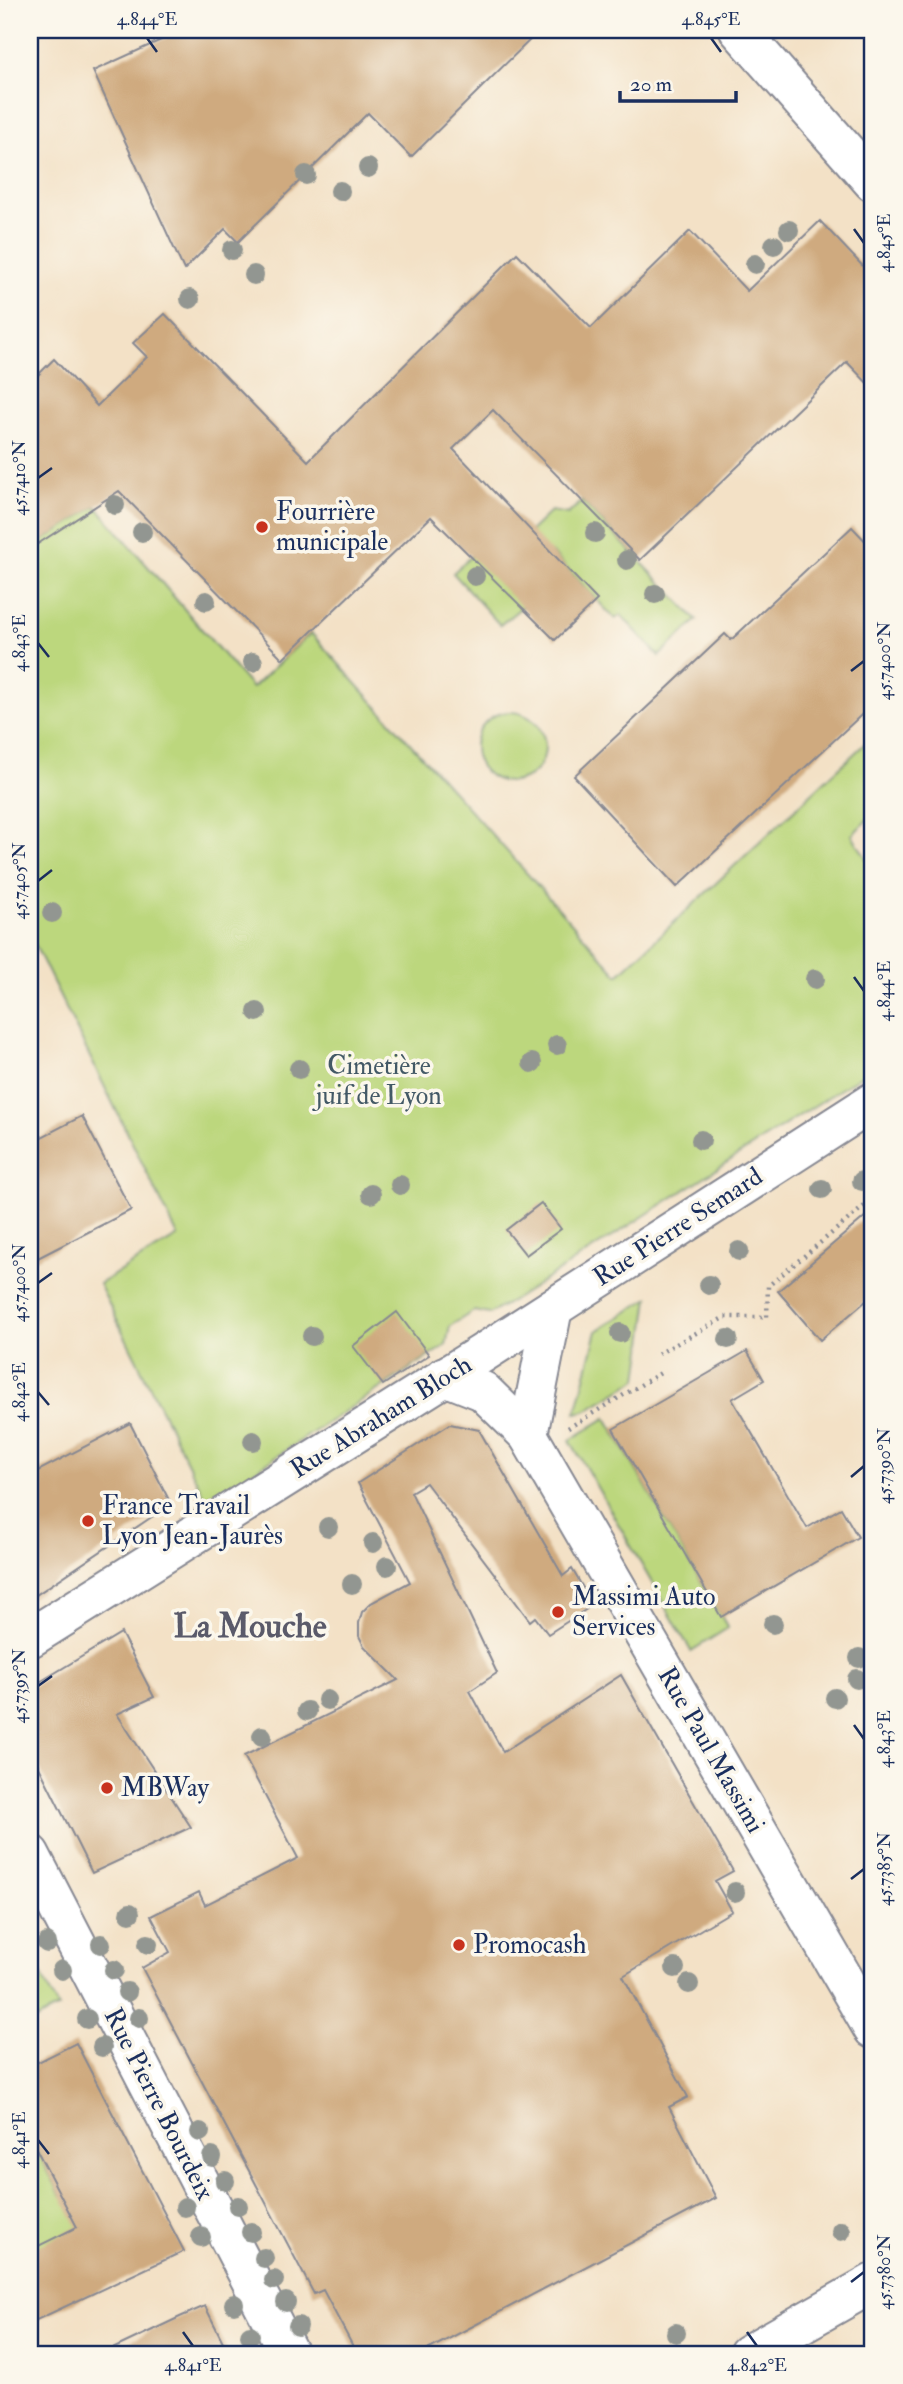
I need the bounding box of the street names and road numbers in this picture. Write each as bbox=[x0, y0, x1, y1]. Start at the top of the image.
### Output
street label: Rue Pierre Semard bbox=[587, 1160, 769, 1294]
street label: Rue Abraham Bloch bbox=[284, 1348, 478, 1486]
street label: Rue Paul Massimi bbox=[651, 1661, 772, 1839]
street label: Rue Pierre Bourdeix bbox=[97, 2003, 221, 2206]

